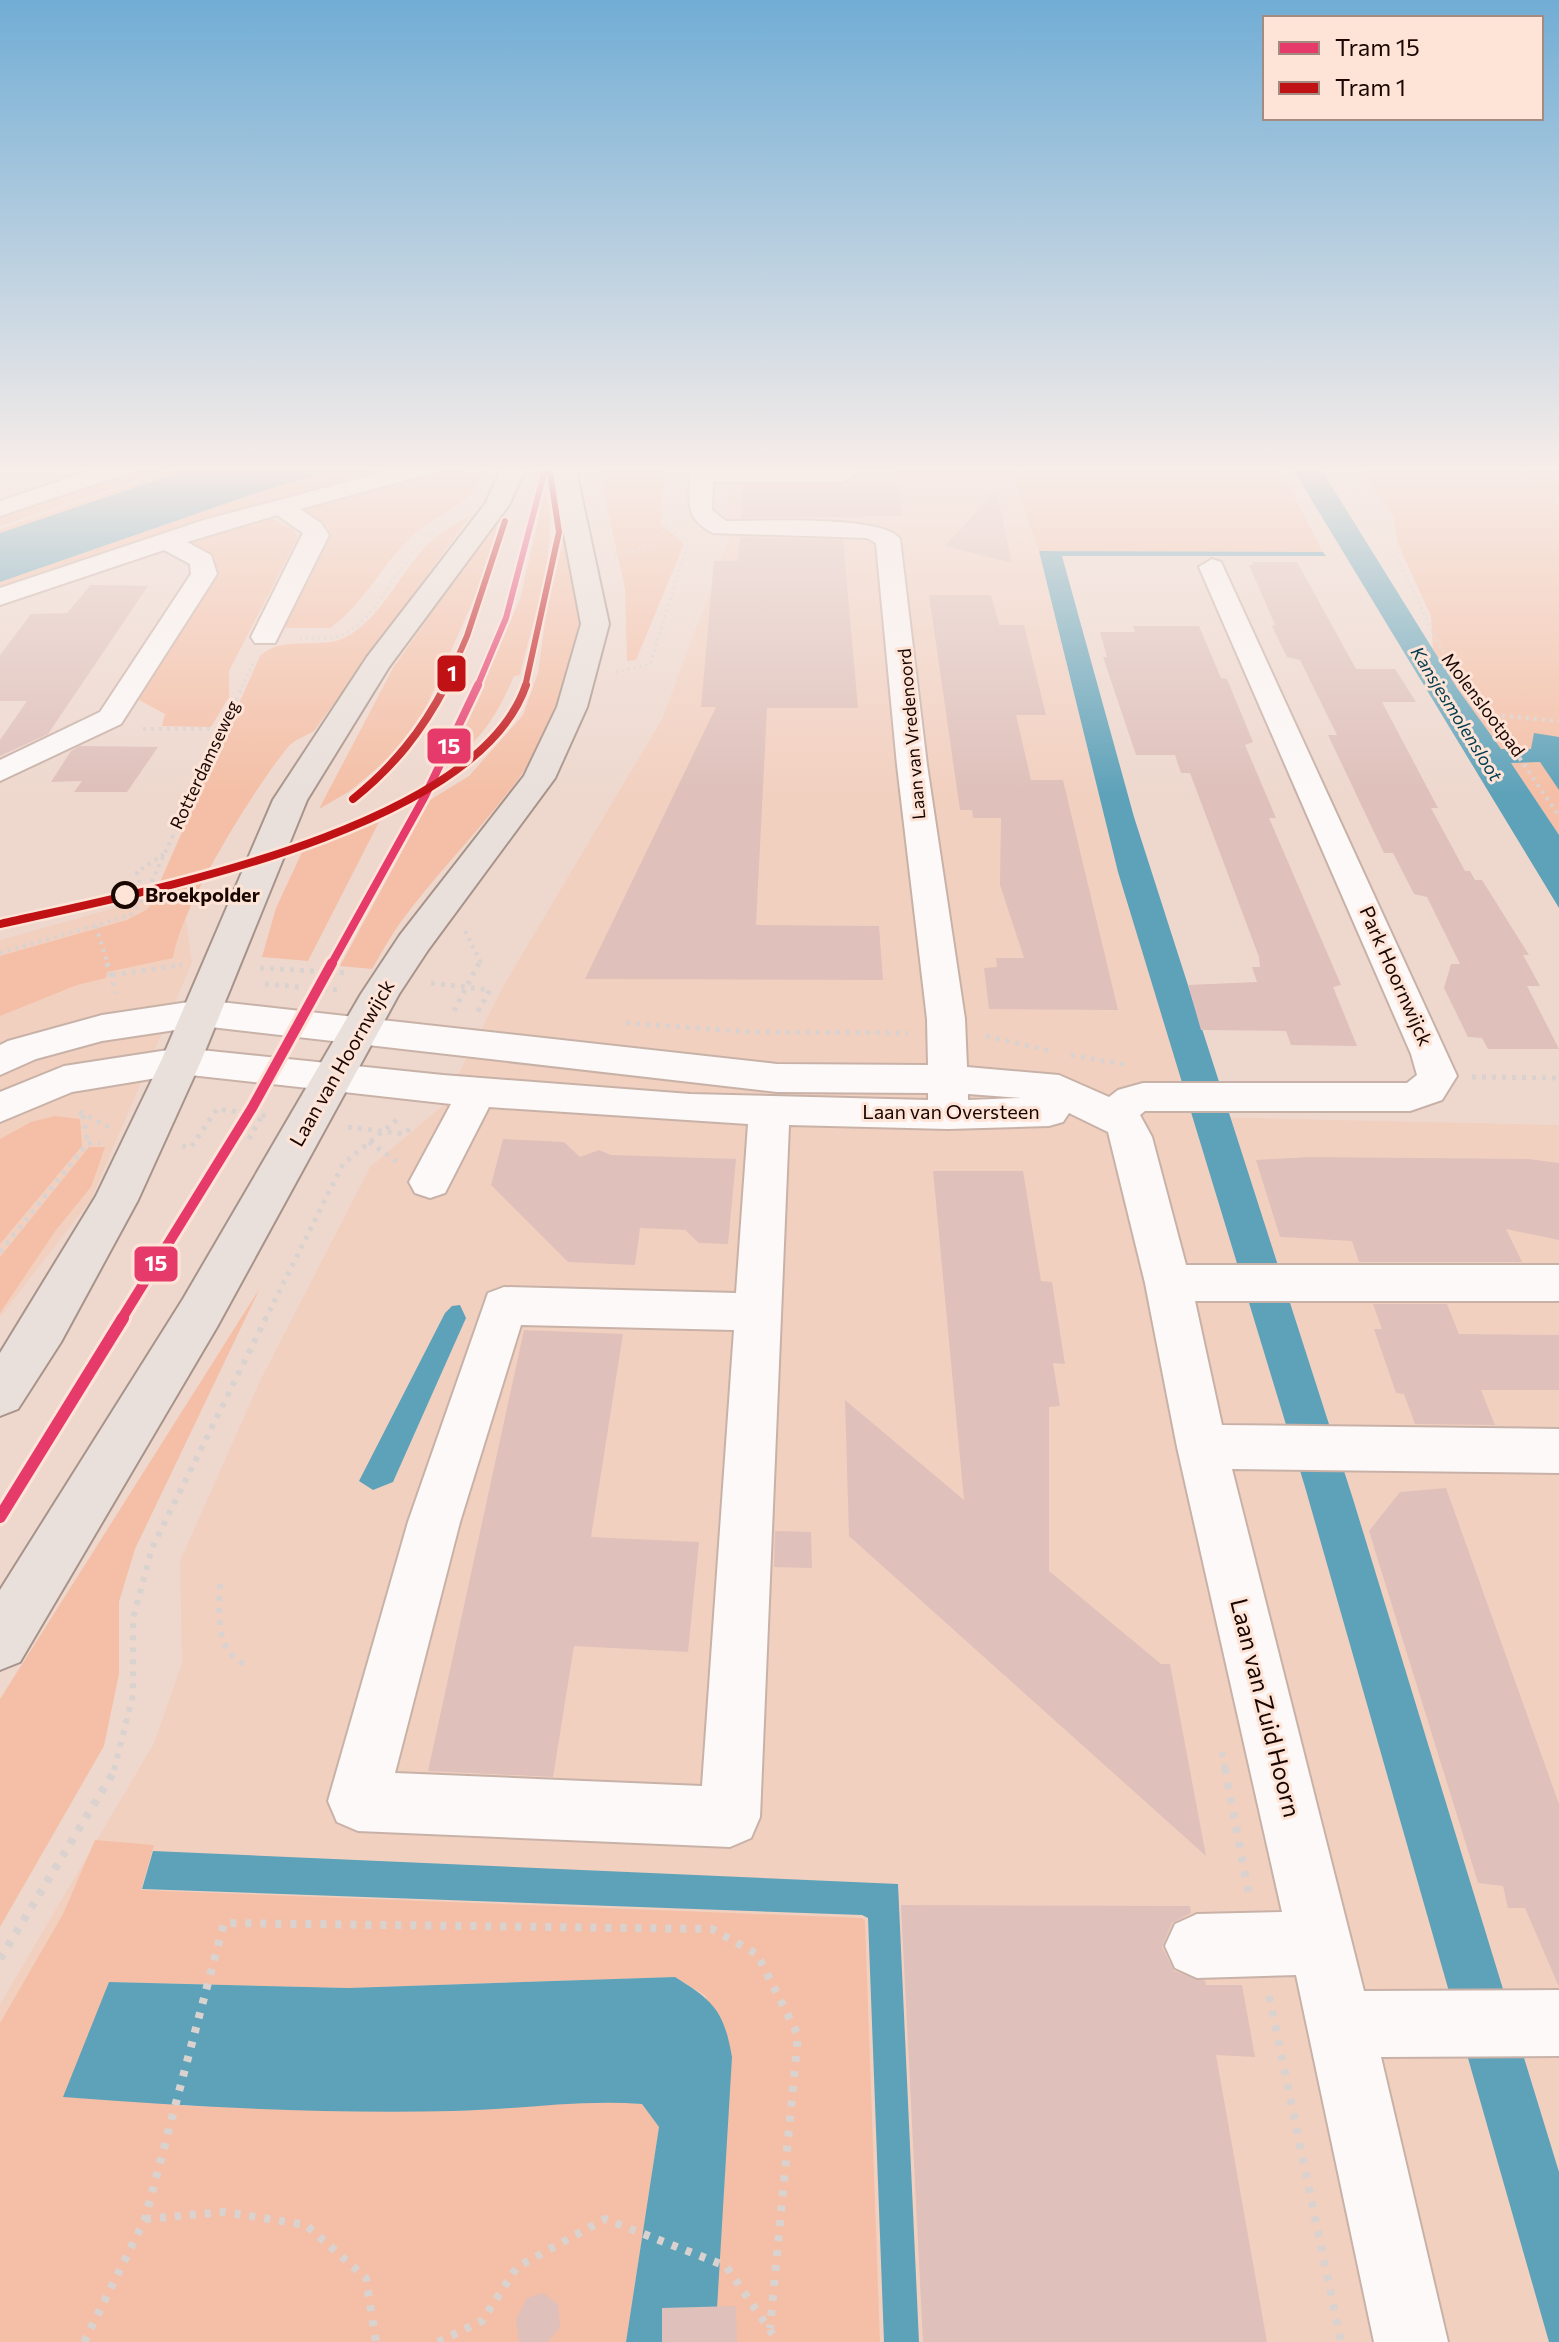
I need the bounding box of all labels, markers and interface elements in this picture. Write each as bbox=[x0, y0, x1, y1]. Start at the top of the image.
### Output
legend bbox=[1263, 16, 1543, 120]
text: Tram 15 bbox=[1335, 32, 1420, 61]
text: Tram 1 bbox=[1335, 72, 1406, 101]
water label: Kansjesmolensloot bbox=[1407, 642, 1507, 785]
street label: Laan van Vredenoord bbox=[893, 647, 929, 821]
street label: Molenslootpad bbox=[1438, 648, 1530, 761]
line badge: 1 bbox=[436, 654, 467, 693]
text: 1 bbox=[447, 659, 457, 686]
street label: Rotterdamseweg bbox=[165, 697, 244, 832]
line badge: 15 bbox=[426, 727, 472, 765]
text: 15 bbox=[438, 732, 460, 759]
marker: Broekpolder bbox=[112, 882, 138, 908]
place label: Broekpolder bbox=[145, 882, 260, 906]
street label: Park Hoornwijck bbox=[1355, 902, 1439, 1049]
street label: Laan van Hoornwijck bbox=[284, 975, 399, 1150]
street label: Laan van Oversteen bbox=[862, 1099, 1040, 1123]
line badge: 15 bbox=[133, 1245, 179, 1283]
text: 15 bbox=[145, 1249, 167, 1276]
street label: Laan van Zuid Hoorn bbox=[1225, 1595, 1308, 1820]

